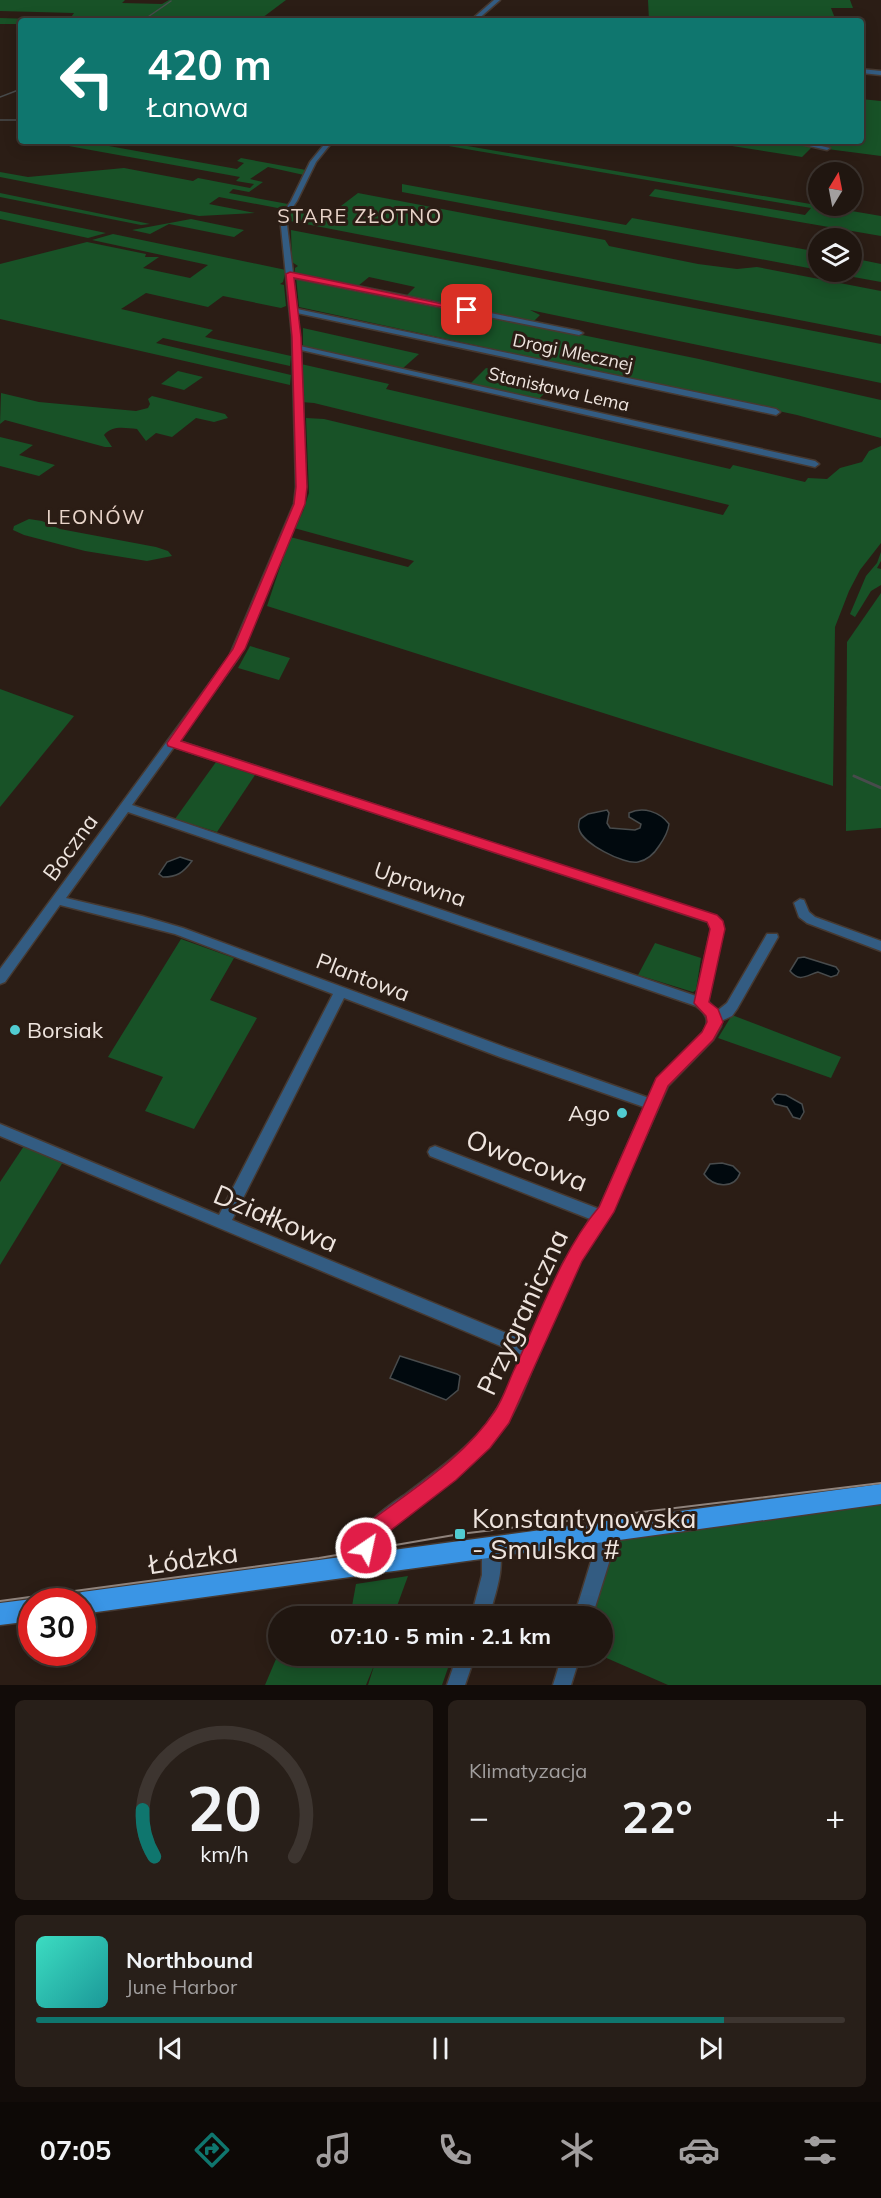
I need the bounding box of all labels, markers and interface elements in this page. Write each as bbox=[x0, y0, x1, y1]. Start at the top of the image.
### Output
text: 420 m bbox=[147, 38, 272, 91]
icon: left bbox=[48, 42, 126, 120]
text: Łanowa bbox=[147, 90, 248, 124]
north arrow bbox=[808, 162, 862, 216]
map controls bbox=[808, 162, 862, 282]
district label: STARE ZŁOTNO bbox=[277, 203, 443, 228]
button: layers bbox=[808, 228, 862, 282]
pin bbox=[441, 284, 492, 335]
icon: arrive bbox=[450, 293, 483, 326]
street label: Drogi Mlecznej bbox=[511, 328, 635, 376]
street label: Stanisława Lema bbox=[486, 362, 632, 416]
district label: LEONÓW bbox=[46, 504, 146, 529]
street label: Boczna bbox=[36, 808, 104, 886]
street label: Uprawna bbox=[370, 855, 470, 913]
street label: Plantowa bbox=[312, 946, 414, 1008]
place label: Borsiak bbox=[27, 1016, 104, 1044]
marker: Borsiak bbox=[8, 1023, 22, 1037]
place label: Ago bbox=[568, 1099, 610, 1127]
marker: Ago bbox=[615, 1106, 629, 1120]
street label: Owocowa bbox=[462, 1121, 592, 1199]
street label: Działkowa bbox=[209, 1177, 343, 1259]
street label: Przygraniczna bbox=[469, 1224, 575, 1400]
place label: Konstantynowska - Smulska # bbox=[472, 1501, 696, 1566]
position arrow bbox=[334, 1516, 398, 1580]
marker: Konstantynowska - Smulska # bbox=[453, 1527, 467, 1541]
street label: Łódzka bbox=[145, 1535, 240, 1581]
speed limit sign: 30 bbox=[18, 1588, 96, 1666]
text: 07:10 · 5 min · 2.1 km bbox=[330, 1622, 551, 1650]
text: Klimatyzacja bbox=[469, 1758, 587, 1783]
text: 20 bbox=[187, 1768, 261, 1847]
text: 22° bbox=[621, 1788, 693, 1844]
text: − bbox=[469, 1796, 489, 1837]
text: + bbox=[825, 1796, 845, 1837]
text: km/h bbox=[200, 1840, 248, 1867]
text: Northbound bbox=[126, 1946, 253, 1974]
text: June Harbor bbox=[126, 1974, 237, 1999]
icon: previous bbox=[154, 2032, 187, 2065]
icon: pause bbox=[424, 2032, 457, 2065]
icon: next bbox=[694, 2032, 727, 2065]
icon: directions bbox=[191, 2129, 233, 2171]
icon: music bbox=[313, 2129, 355, 2171]
icon: phone bbox=[434, 2129, 476, 2171]
icon: climate bbox=[556, 2129, 598, 2171]
icon: car bbox=[678, 2129, 720, 2171]
icon: filters bbox=[799, 2129, 841, 2171]
text: 07:05 bbox=[40, 2133, 111, 2167]

